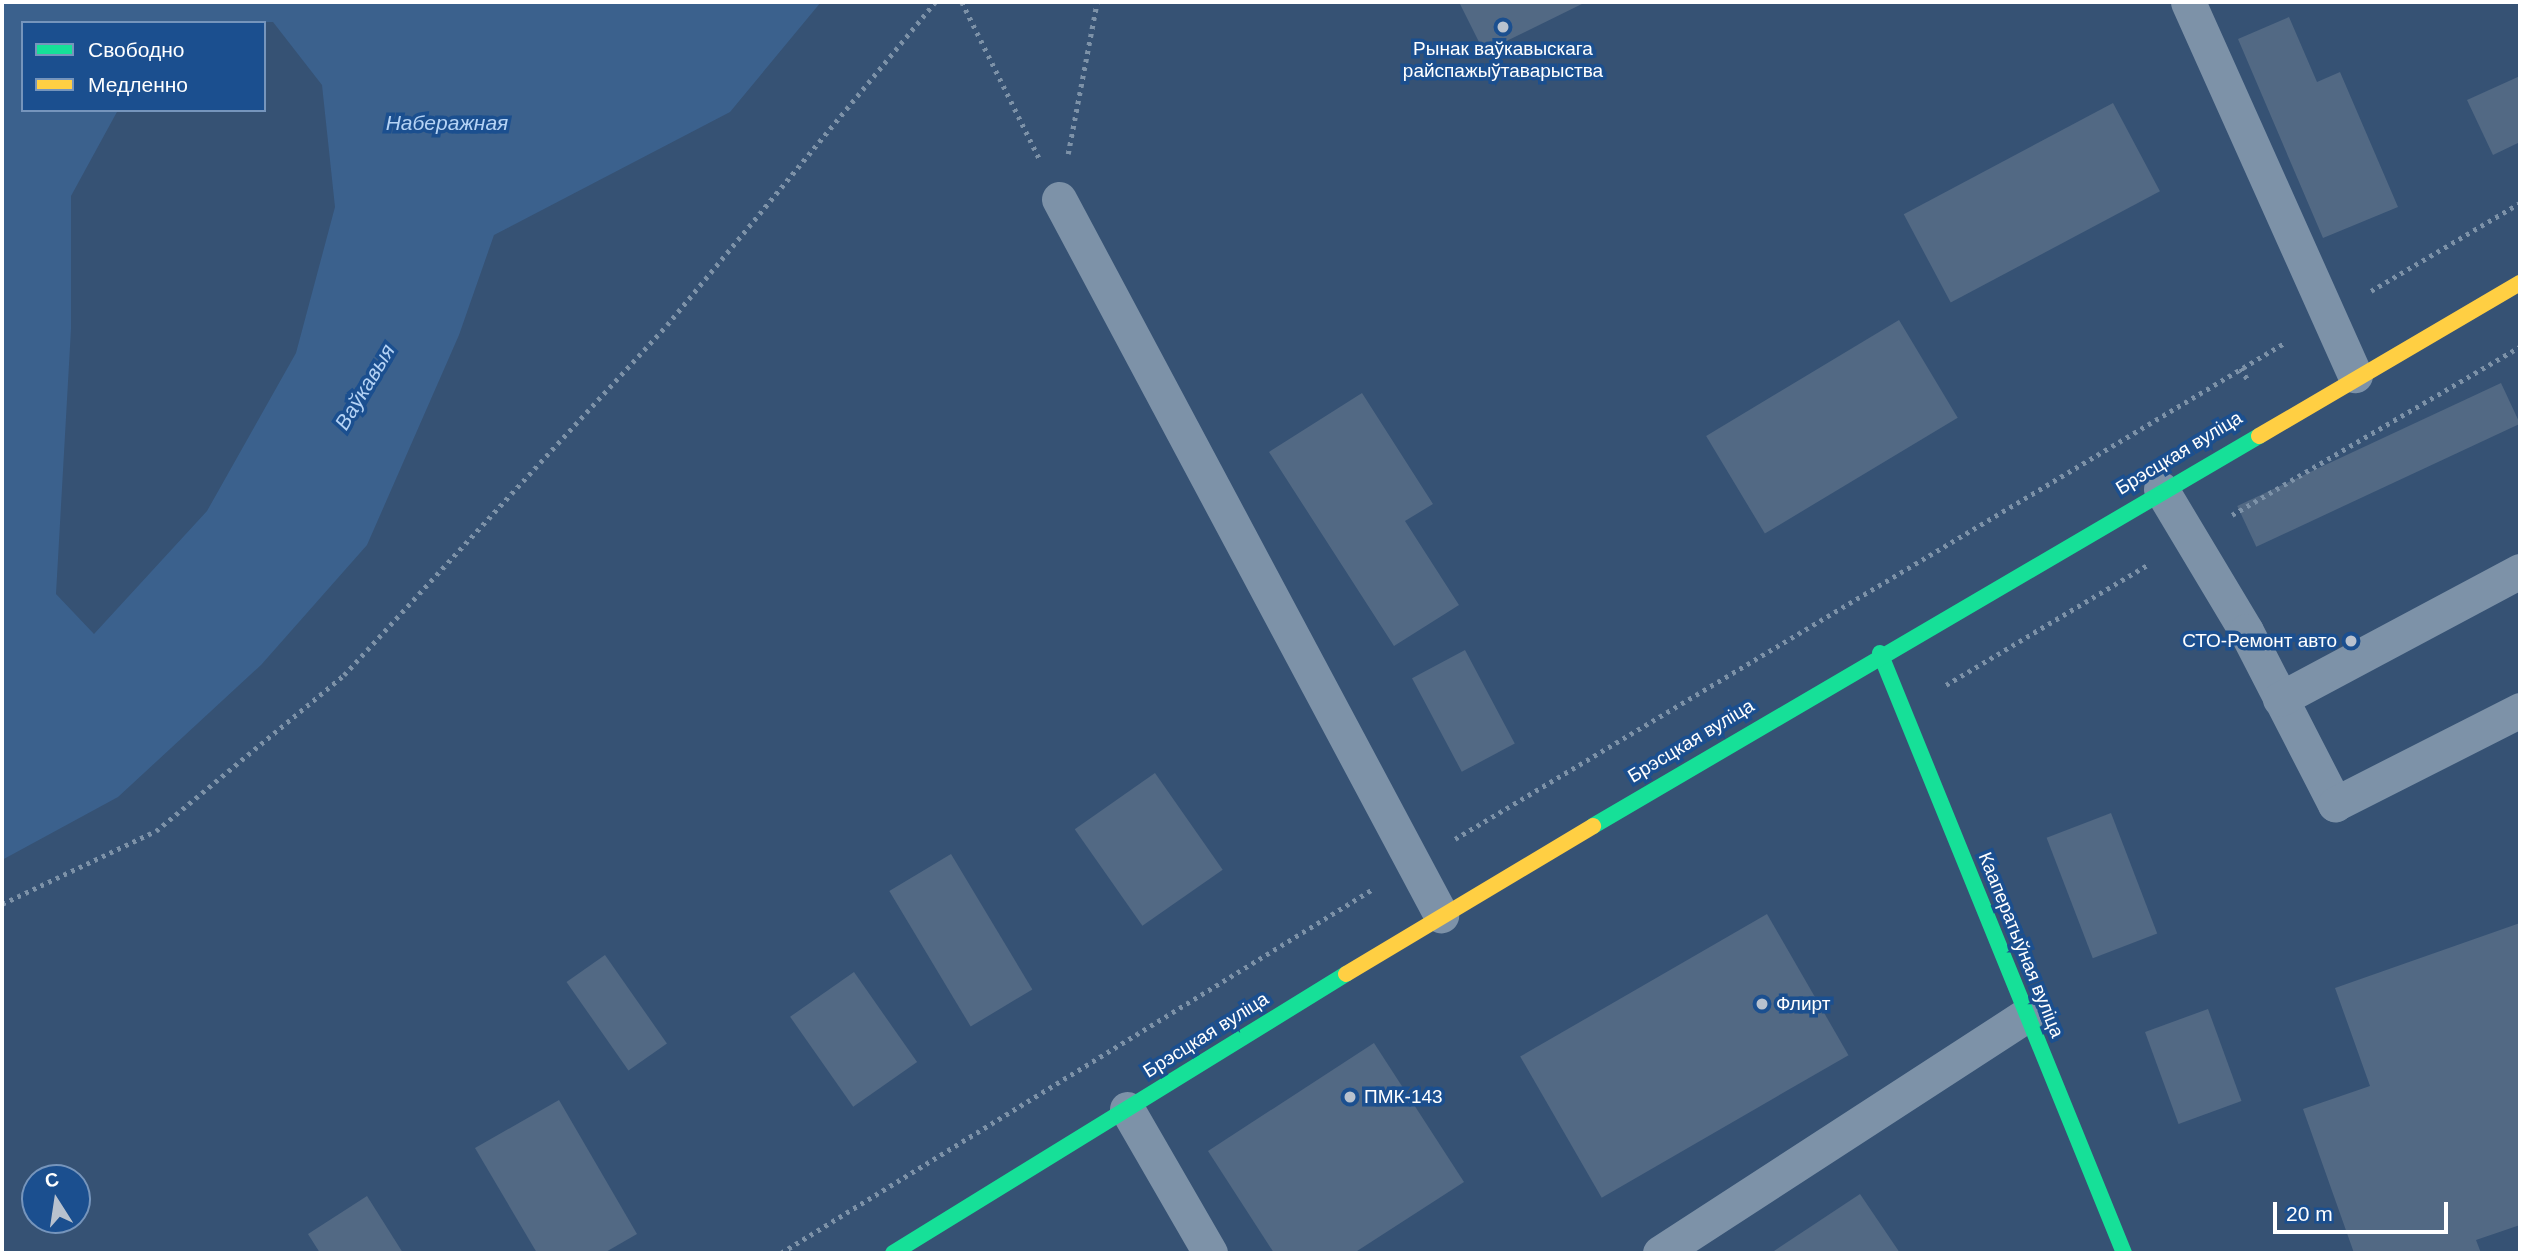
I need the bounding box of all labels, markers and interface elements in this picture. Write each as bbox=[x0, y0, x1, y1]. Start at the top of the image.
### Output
marker: Рынак ваўкавыскага райспажыўтаварыства bbox=[1495, 19, 1511, 35]
legend bbox=[21, 21, 266, 112]
text: Свободно bbox=[88, 38, 185, 61]
place label: Рынак ваўкавыскага райспажыўтаварыства bbox=[1403, 38, 1603, 82]
text: Медленно bbox=[88, 73, 188, 96]
water label: Наберажная bbox=[386, 110, 508, 136]
water label: Ваўкавыя bbox=[330, 340, 400, 434]
street label: Брэсцкая вуліца bbox=[2112, 406, 2246, 500]
place label: СТО-Ремонт авто bbox=[2182, 630, 2337, 652]
marker: СТО-Ремонт авто bbox=[2343, 633, 2359, 649]
street label: Брэсцкая вуліца bbox=[1624, 694, 1758, 788]
street label: Кааператыўная вуліца bbox=[1973, 849, 2069, 1041]
street label: Брэсцкая вуліца bbox=[1139, 987, 1273, 1083]
place label: Флирт bbox=[1776, 993, 1830, 1015]
marker: Флирт bbox=[1754, 996, 1770, 1012]
place label: ПМК-143 bbox=[1364, 1086, 1443, 1108]
marker: ПМК-143 bbox=[1342, 1089, 1358, 1105]
north arrow bbox=[21, 1164, 91, 1234]
text: С bbox=[43, 1168, 61, 1192]
scale bar bbox=[2277, 1188, 2452, 1232]
text: 20 m bbox=[2286, 1202, 2333, 1225]

